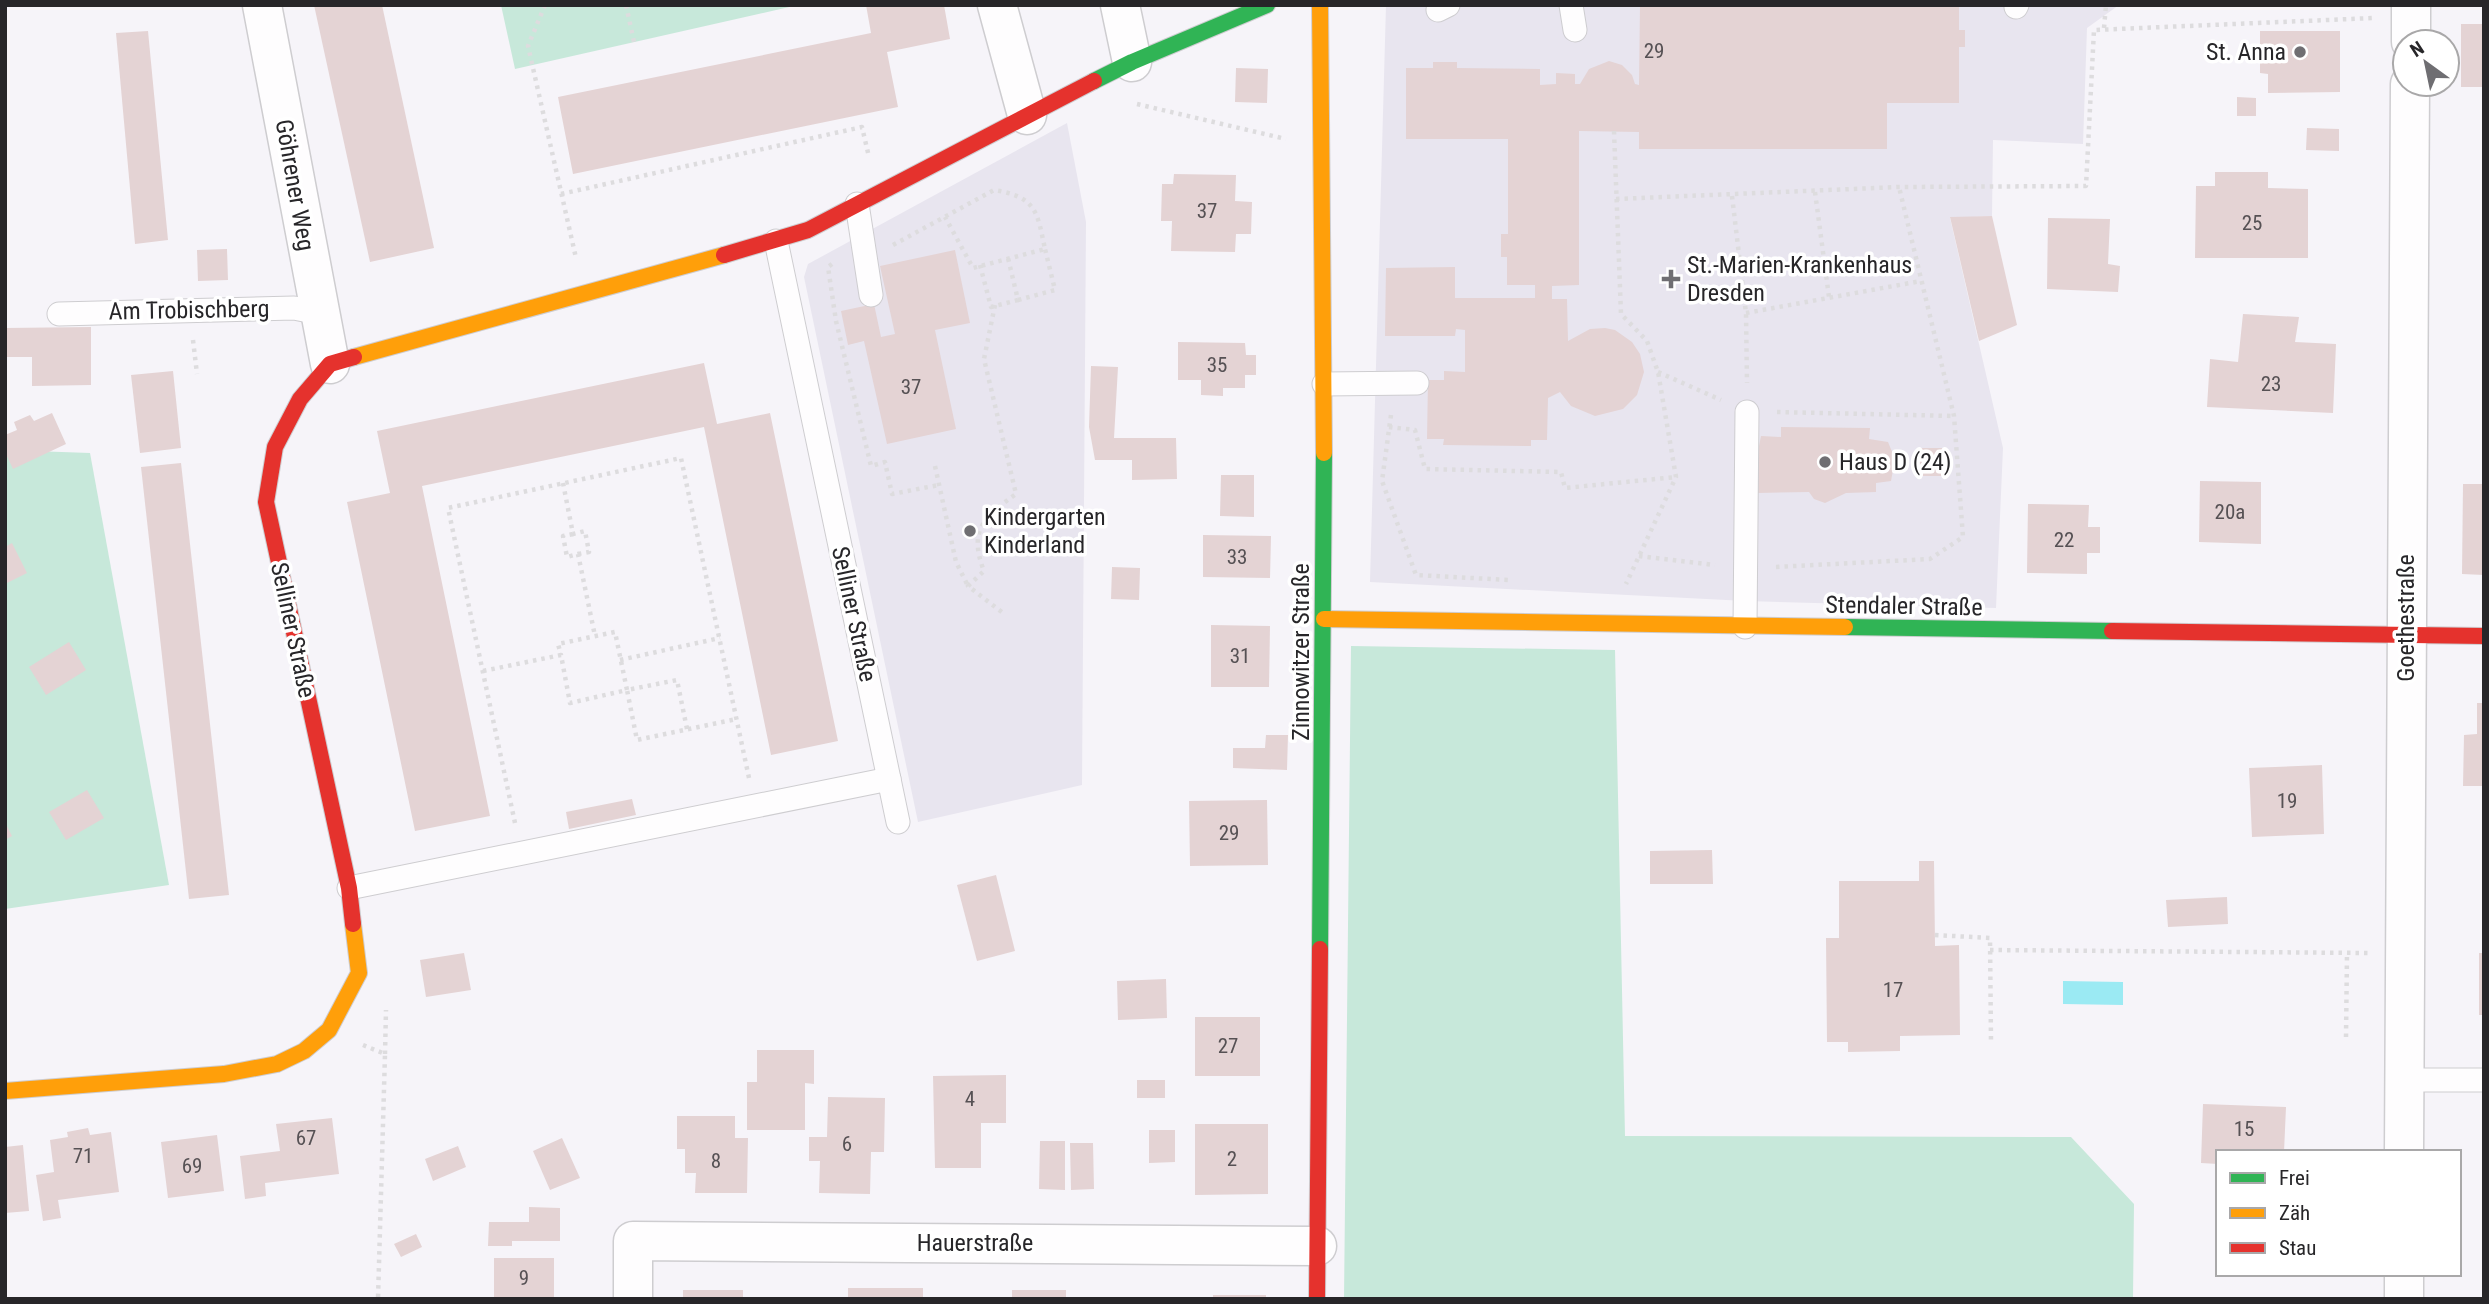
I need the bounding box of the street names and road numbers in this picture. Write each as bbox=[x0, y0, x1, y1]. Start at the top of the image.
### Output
street label: Göhrener Weg bbox=[270, 117, 320, 253]
street label: Am Trobischberg bbox=[108, 295, 270, 325]
street label: Selliner Straße bbox=[826, 544, 882, 684]
street label: Goethestraße bbox=[2392, 554, 2420, 682]
street label: Selliner Straße bbox=[265, 560, 321, 700]
street label: Zinnowitzer Straße bbox=[1287, 563, 1315, 741]
street label: Stendaler Straße bbox=[1825, 591, 1983, 621]
street label: Hauerstraße bbox=[917, 1229, 1033, 1257]

